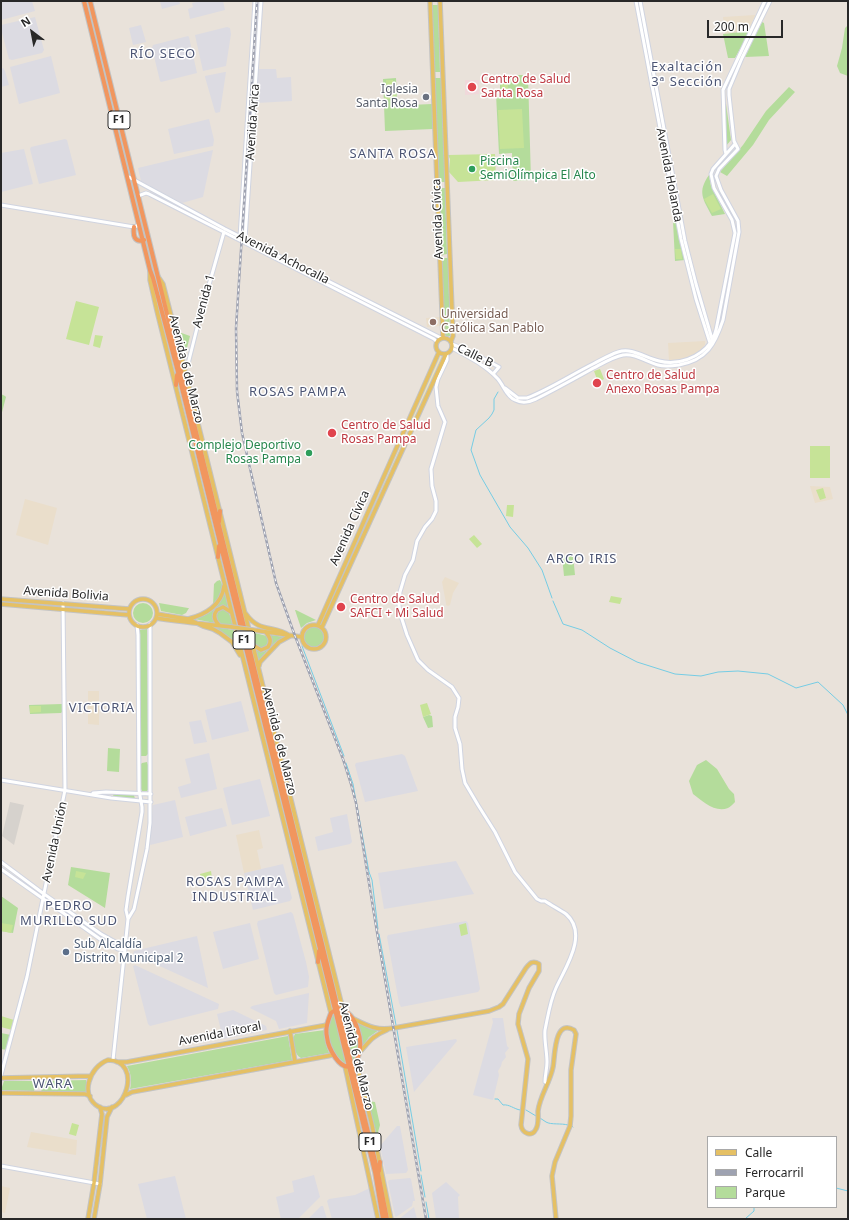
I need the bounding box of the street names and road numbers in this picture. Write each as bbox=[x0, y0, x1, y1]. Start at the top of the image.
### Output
street label: Avenida Arica bbox=[243, 83, 263, 161]
road number: F1 bbox=[108, 111, 130, 129]
street label: Avenida Holanda bbox=[653, 127, 685, 223]
street label: Avenida Cívica bbox=[429, 178, 447, 260]
street label: Avenida Achocalla bbox=[234, 228, 332, 288]
street label: Avenida 1 bbox=[190, 273, 218, 329]
street label: Avenida 6 de Marzo bbox=[166, 313, 206, 425]
street label: Calle B bbox=[455, 341, 495, 371]
street label: Avenida Cívica bbox=[327, 488, 373, 568]
street label: Avenida Bolivia bbox=[23, 584, 109, 604]
road number: F1 bbox=[233, 631, 255, 649]
street label: Avenida 6 de Marzo bbox=[259, 685, 299, 797]
street label: Avenida Unión bbox=[39, 800, 71, 884]
street label: Avenida 6 de Marzo bbox=[336, 1000, 376, 1112]
street label: Avenida Litoral bbox=[177, 1019, 263, 1049]
road number: F1 bbox=[359, 1133, 381, 1151]

